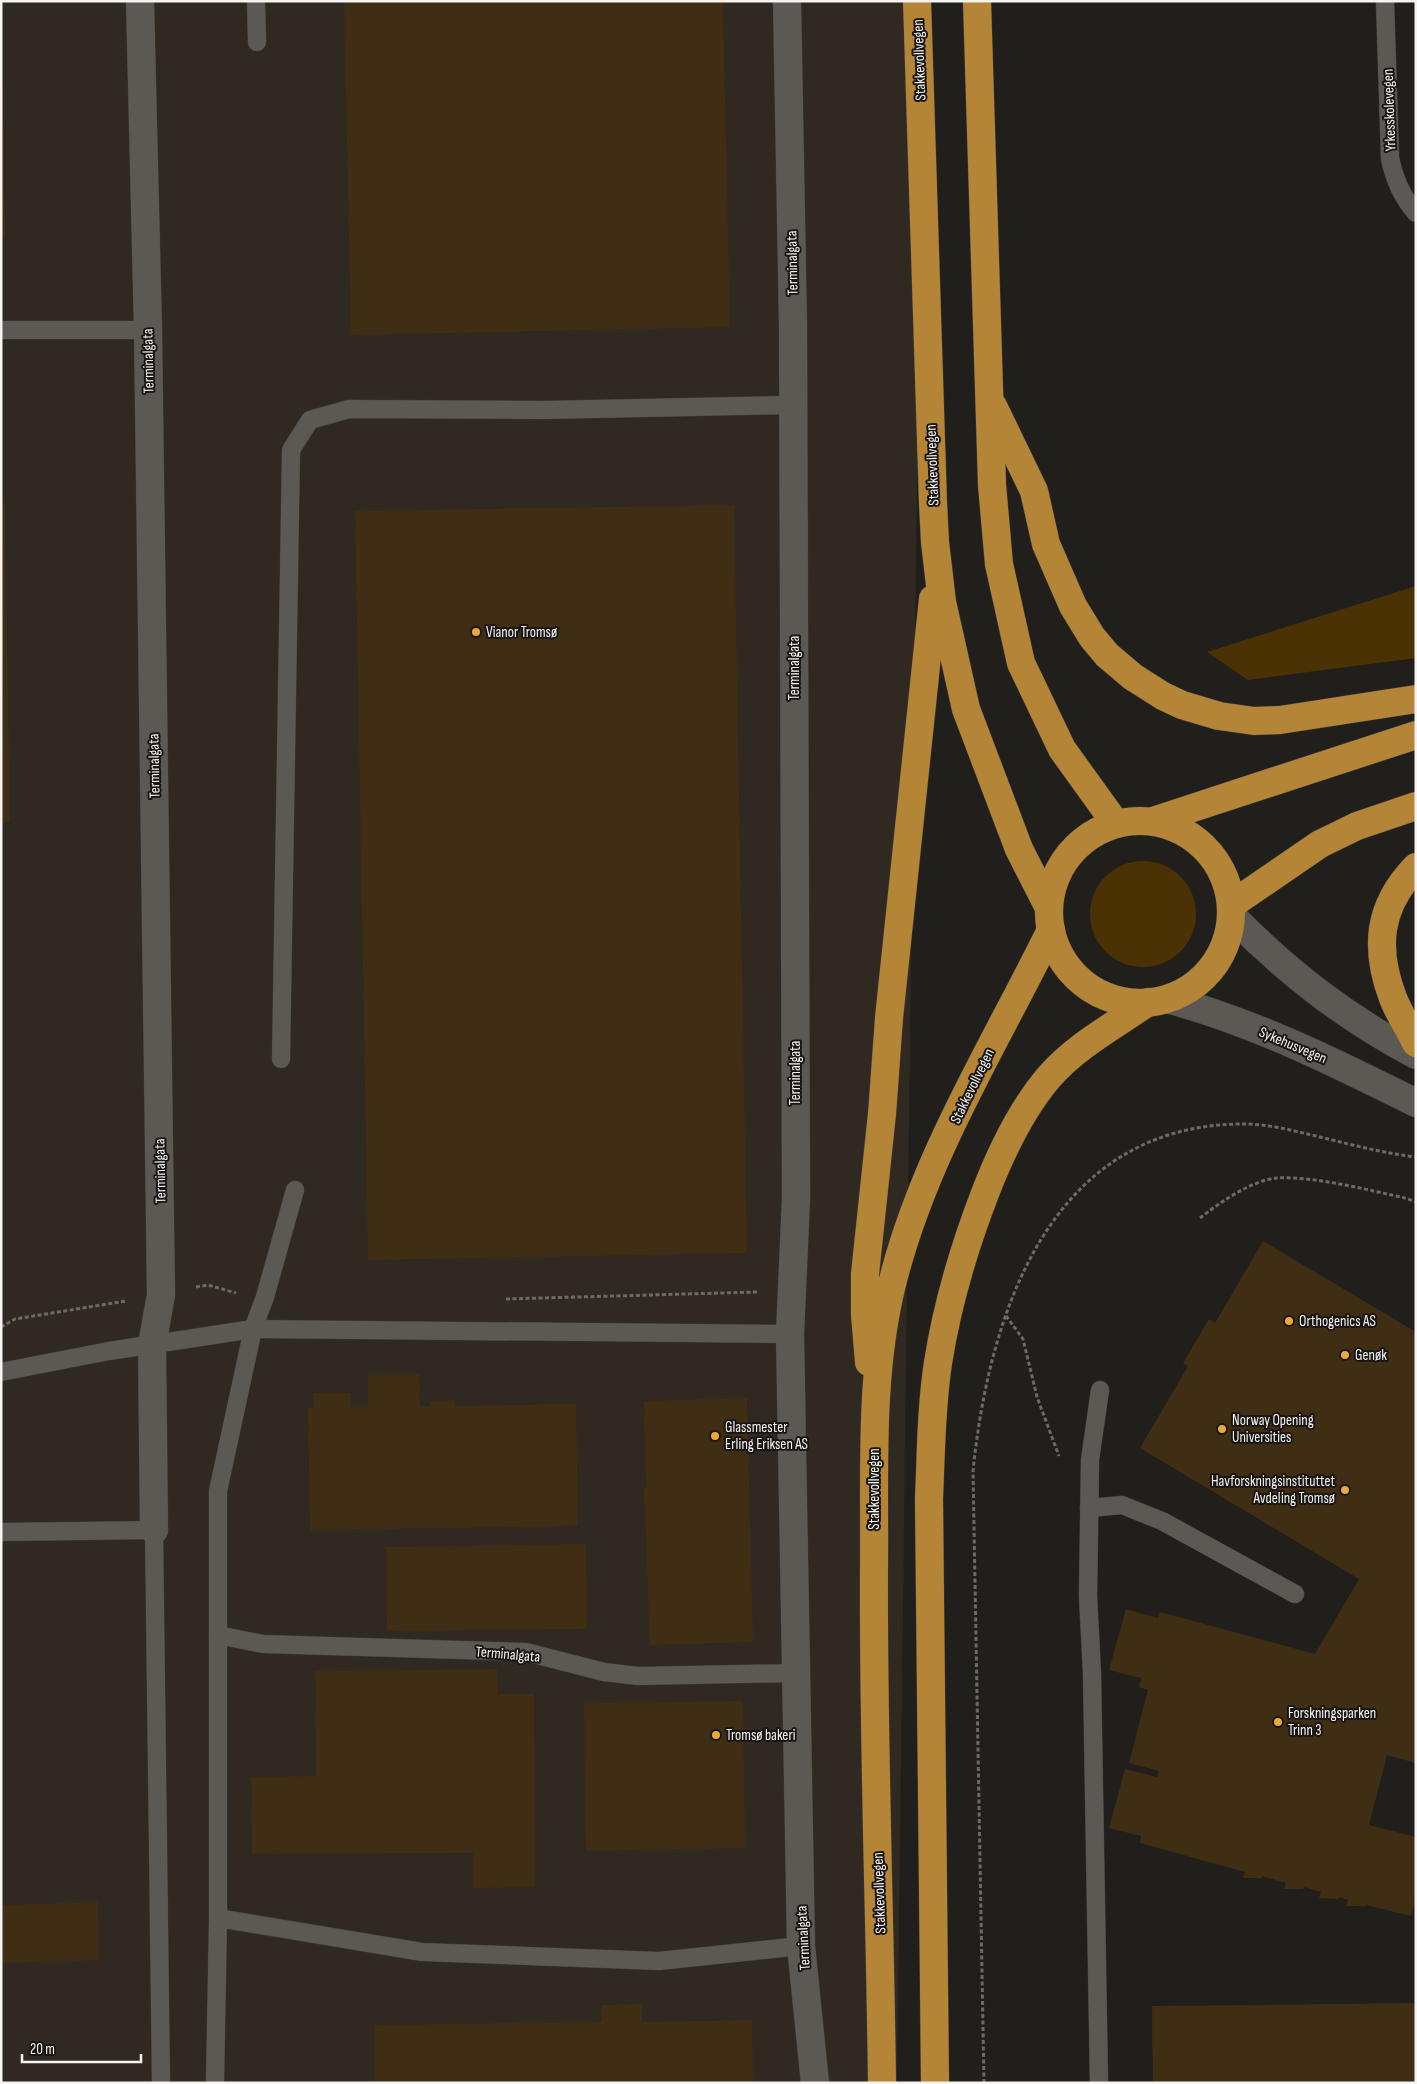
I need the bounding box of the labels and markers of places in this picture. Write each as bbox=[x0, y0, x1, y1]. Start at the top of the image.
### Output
place label: Vianor Tromsø bbox=[486, 623, 558, 642]
marker: Vianor Tromsø bbox=[470, 626, 482, 638]
place label: Orthogenics AS bbox=[1299, 1312, 1376, 1331]
marker: Orthogenics AS bbox=[1283, 1315, 1295, 1327]
place label: Genøk bbox=[1355, 1346, 1387, 1365]
marker: Genøk bbox=[1339, 1349, 1351, 1361]
place label: Norway Opening Universities bbox=[1232, 1411, 1314, 1447]
place label: Glassmester Erling Eriksen AS bbox=[725, 1418, 808, 1454]
marker: Norway Opening Universities bbox=[1216, 1423, 1228, 1435]
marker: Glassmester Erling Eriksen AS bbox=[709, 1430, 721, 1442]
place label: Havforskningsinstituttet Avdeling Tromsø bbox=[1211, 1472, 1336, 1508]
marker: Havforskningsinstituttet Avdeling Tromsø bbox=[1339, 1484, 1351, 1496]
place label: Forskningsparken Trinn 3 bbox=[1288, 1704, 1376, 1740]
marker: Forskningsparken Trinn 3 bbox=[1272, 1716, 1284, 1728]
place label: Tromsø bakeri bbox=[726, 1726, 796, 1745]
marker: Tromsø bakeri bbox=[710, 1729, 722, 1741]

